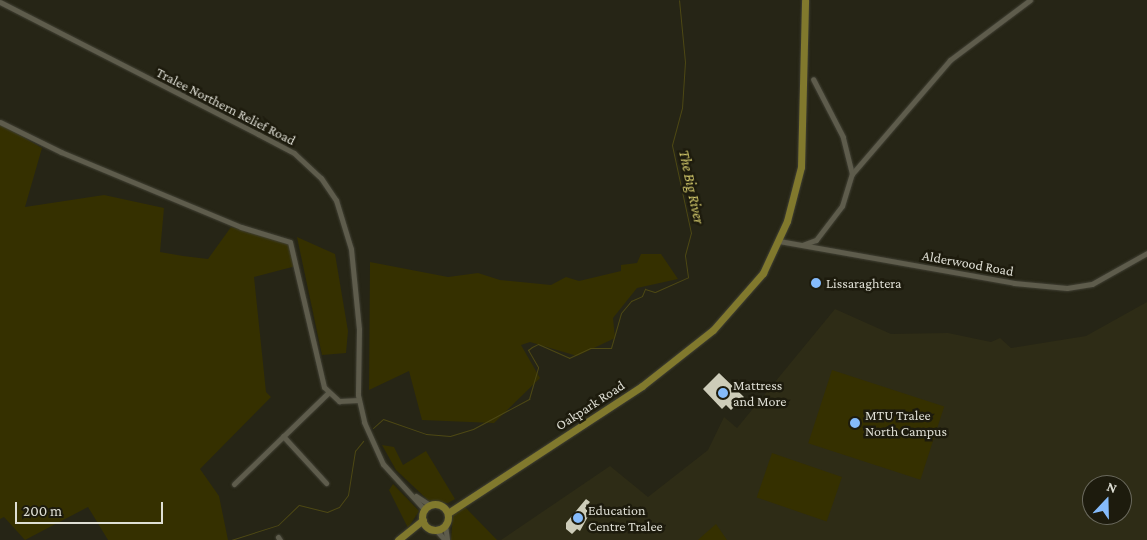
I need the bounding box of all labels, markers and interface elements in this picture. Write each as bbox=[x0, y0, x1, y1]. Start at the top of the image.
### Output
street label: Tralee Northern Relief Road bbox=[153, 63, 299, 149]
water label: The Big River bbox=[674, 148, 708, 226]
street label: Alderwood Road bbox=[921, 247, 1015, 279]
place label: Lissaraghtera bbox=[826, 275, 901, 291]
marker: Lissaraghtera bbox=[810, 277, 822, 289]
street label: Oakpark Road bbox=[552, 376, 628, 434]
place label: Mattress and More bbox=[733, 377, 786, 410]
marker: Mattress and More bbox=[717, 387, 729, 399]
place label: MTU Tralee North Campus bbox=[865, 407, 947, 440]
marker: MTU Tralee North Campus bbox=[849, 417, 861, 429]
north arrow bbox=[1082, 475, 1132, 525]
text: N bbox=[1105, 478, 1119, 496]
scale bar bbox=[18, 492, 165, 524]
place label: Education Centre Tralee bbox=[588, 502, 663, 534]
text: 200 m bbox=[23, 503, 62, 519]
marker: Education Centre Tralee bbox=[572, 512, 584, 524]

